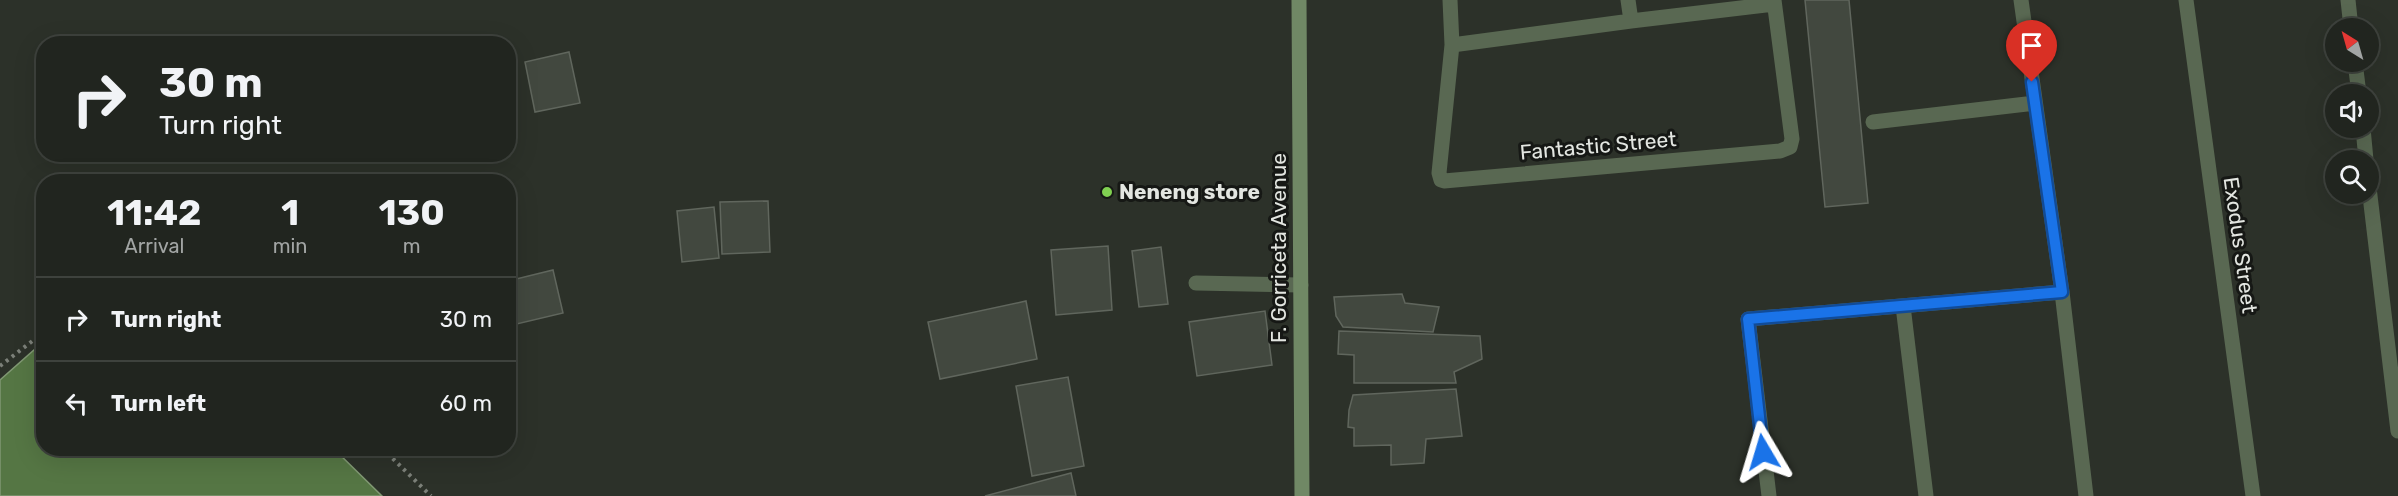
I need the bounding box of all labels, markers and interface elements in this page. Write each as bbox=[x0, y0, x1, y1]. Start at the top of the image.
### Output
north arrow bbox=[2325, 18, 2379, 72]
map controls bbox=[2325, 18, 2379, 204]
pin bbox=[2006, 20, 2057, 82]
icon: arrive bbox=[2015, 29, 2048, 62]
text: 30 m bbox=[159, 58, 263, 108]
icon: right bbox=[60, 60, 138, 138]
button: sound bbox=[2325, 84, 2379, 138]
text: Turn right bbox=[159, 109, 282, 141]
street label: Fantastic Street bbox=[1519, 126, 1677, 165]
button: search bbox=[2325, 150, 2379, 204]
street label: F. Gorriceta Avenue bbox=[1266, 153, 1291, 343]
street label: Exodus Street bbox=[2219, 175, 2262, 315]
place label: Neneng store bbox=[1119, 179, 1260, 204]
marker: Neneng store bbox=[1100, 185, 1114, 199]
text: 11:42 bbox=[107, 191, 202, 234]
text: 1 bbox=[281, 191, 299, 234]
text: 130 bbox=[379, 191, 445, 234]
text: Arrival bbox=[124, 234, 184, 258]
text: min bbox=[273, 234, 307, 258]
text: m bbox=[403, 234, 421, 258]
icon: right bbox=[60, 303, 93, 336]
text: Turn right bbox=[111, 306, 221, 333]
text: 30 m bbox=[440, 306, 492, 333]
icon: left bbox=[60, 387, 93, 420]
text: Turn left bbox=[111, 390, 206, 417]
text: 60 m bbox=[440, 390, 492, 417]
position arrow bbox=[1731, 420, 1795, 484]

